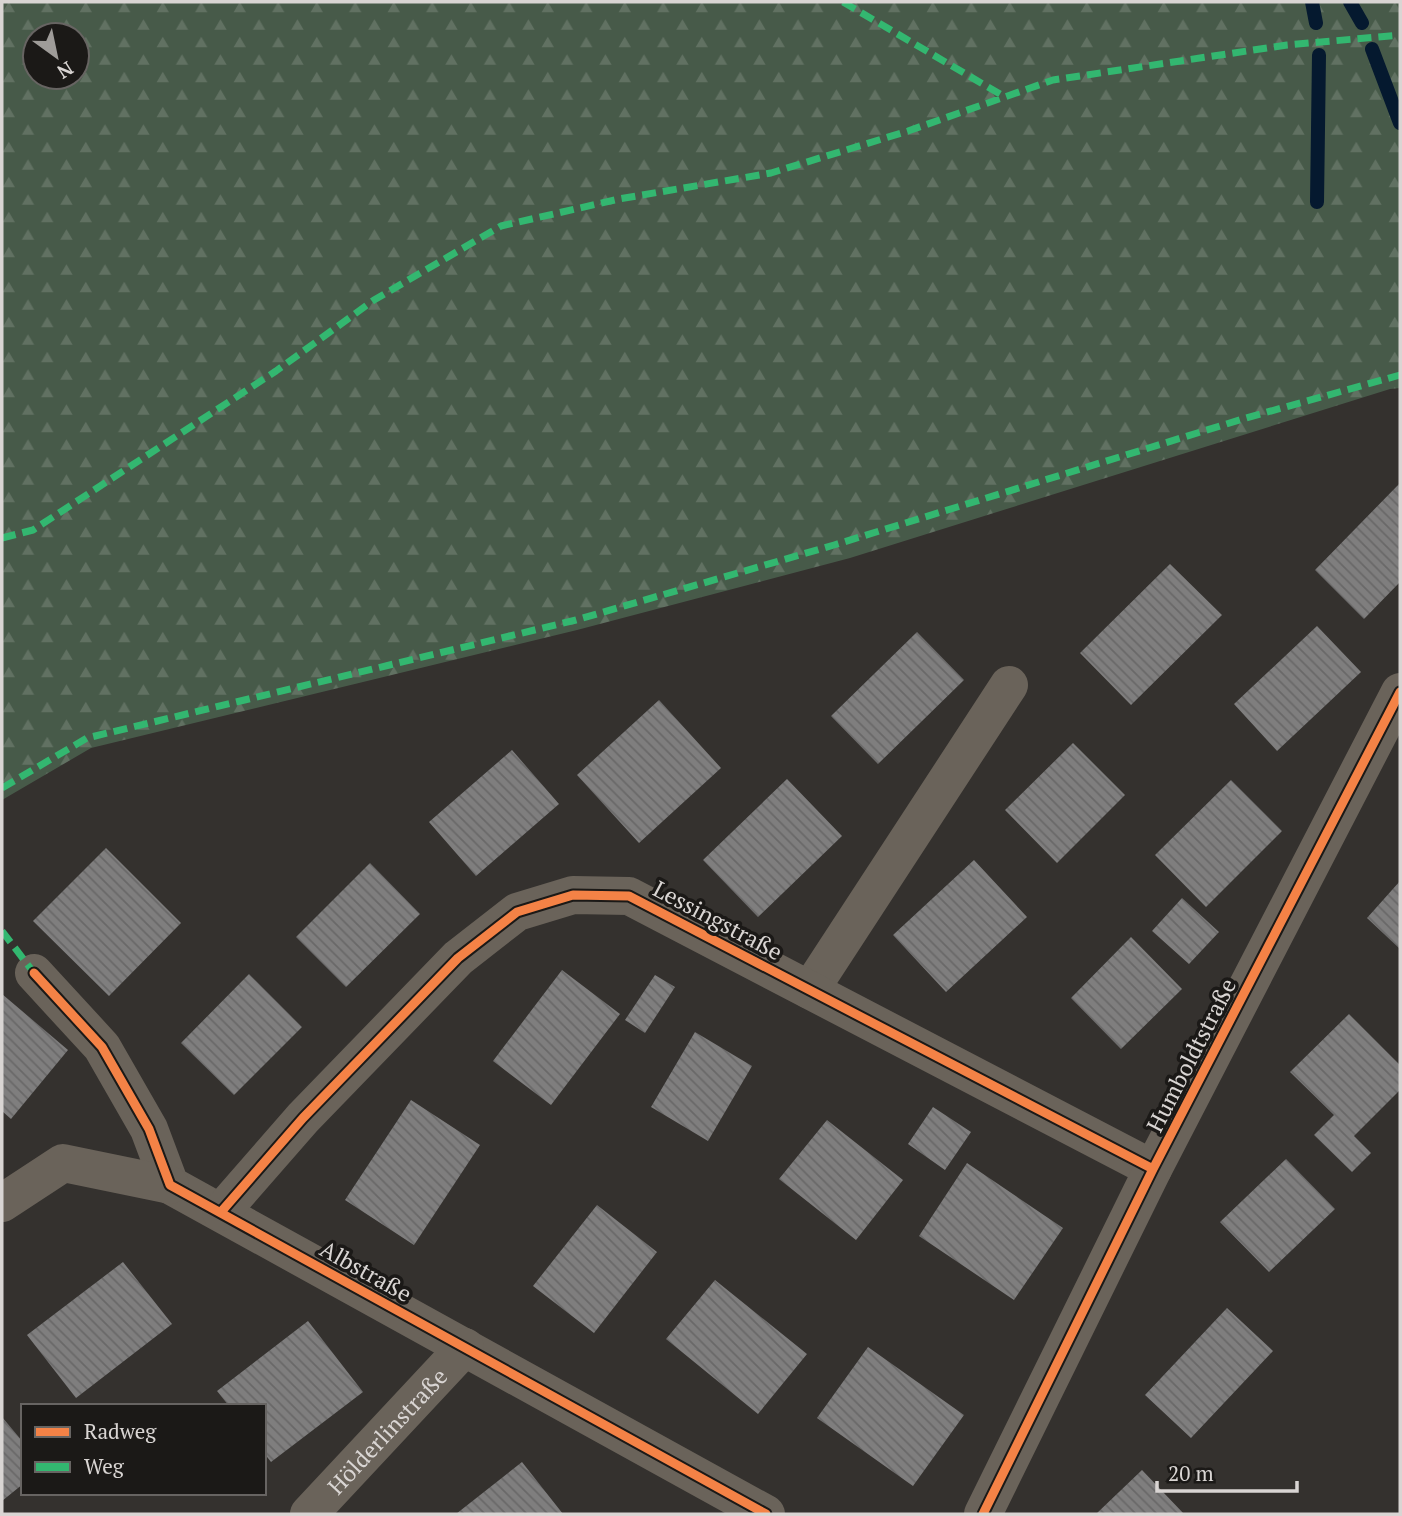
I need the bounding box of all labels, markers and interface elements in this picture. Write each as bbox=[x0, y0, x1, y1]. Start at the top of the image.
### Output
north arrow bbox=[21, 21, 91, 91]
text: N bbox=[52, 56, 78, 85]
street label: Lessingstraße bbox=[648, 873, 788, 967]
street label: Humboldtstraße bbox=[1139, 973, 1243, 1137]
street label: Albstraße bbox=[315, 1233, 417, 1309]
street label: Hölderlinstraße bbox=[320, 1361, 454, 1501]
legend bbox=[21, 1404, 266, 1495]
text: Radweg bbox=[84, 1417, 157, 1445]
scale bar bbox=[1157, 1450, 1297, 1494]
text: Weg bbox=[84, 1452, 125, 1480]
text: 20 m bbox=[1168, 1459, 1214, 1487]

